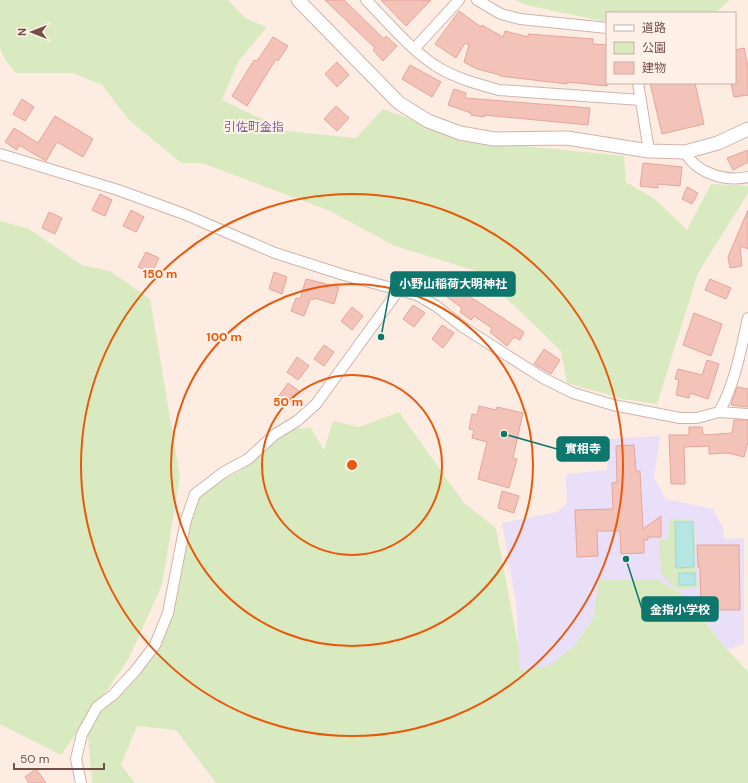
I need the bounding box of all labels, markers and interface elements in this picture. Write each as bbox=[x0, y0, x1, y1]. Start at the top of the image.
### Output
north arrow bbox=[12, 12, 52, 52]
legend bbox=[606, 12, 736, 84]
text: 道路 bbox=[642, 20, 666, 36]
text: N bbox=[15, 28, 29, 36]
text: 公園 bbox=[642, 40, 666, 56]
text: 建物 bbox=[642, 60, 666, 76]
district label: 引佐町金指 bbox=[224, 119, 284, 135]
text: 150 m bbox=[143, 266, 177, 282]
callout: 小野山稲荷大明神社 bbox=[391, 272, 515, 296]
text: 小野山稲荷大明神社 bbox=[399, 276, 507, 292]
text: 100 m bbox=[206, 329, 242, 345]
text: 50 m bbox=[273, 394, 303, 410]
callout: 實相寺 bbox=[557, 437, 609, 461]
text: 實相寺 bbox=[565, 441, 601, 457]
centre of rings bbox=[345, 458, 359, 472]
callout: 金指小学校 bbox=[642, 597, 718, 621]
text: 金指小学校 bbox=[650, 602, 710, 618]
scale bar bbox=[14, 745, 104, 771]
text: 50 m bbox=[20, 751, 49, 767]

